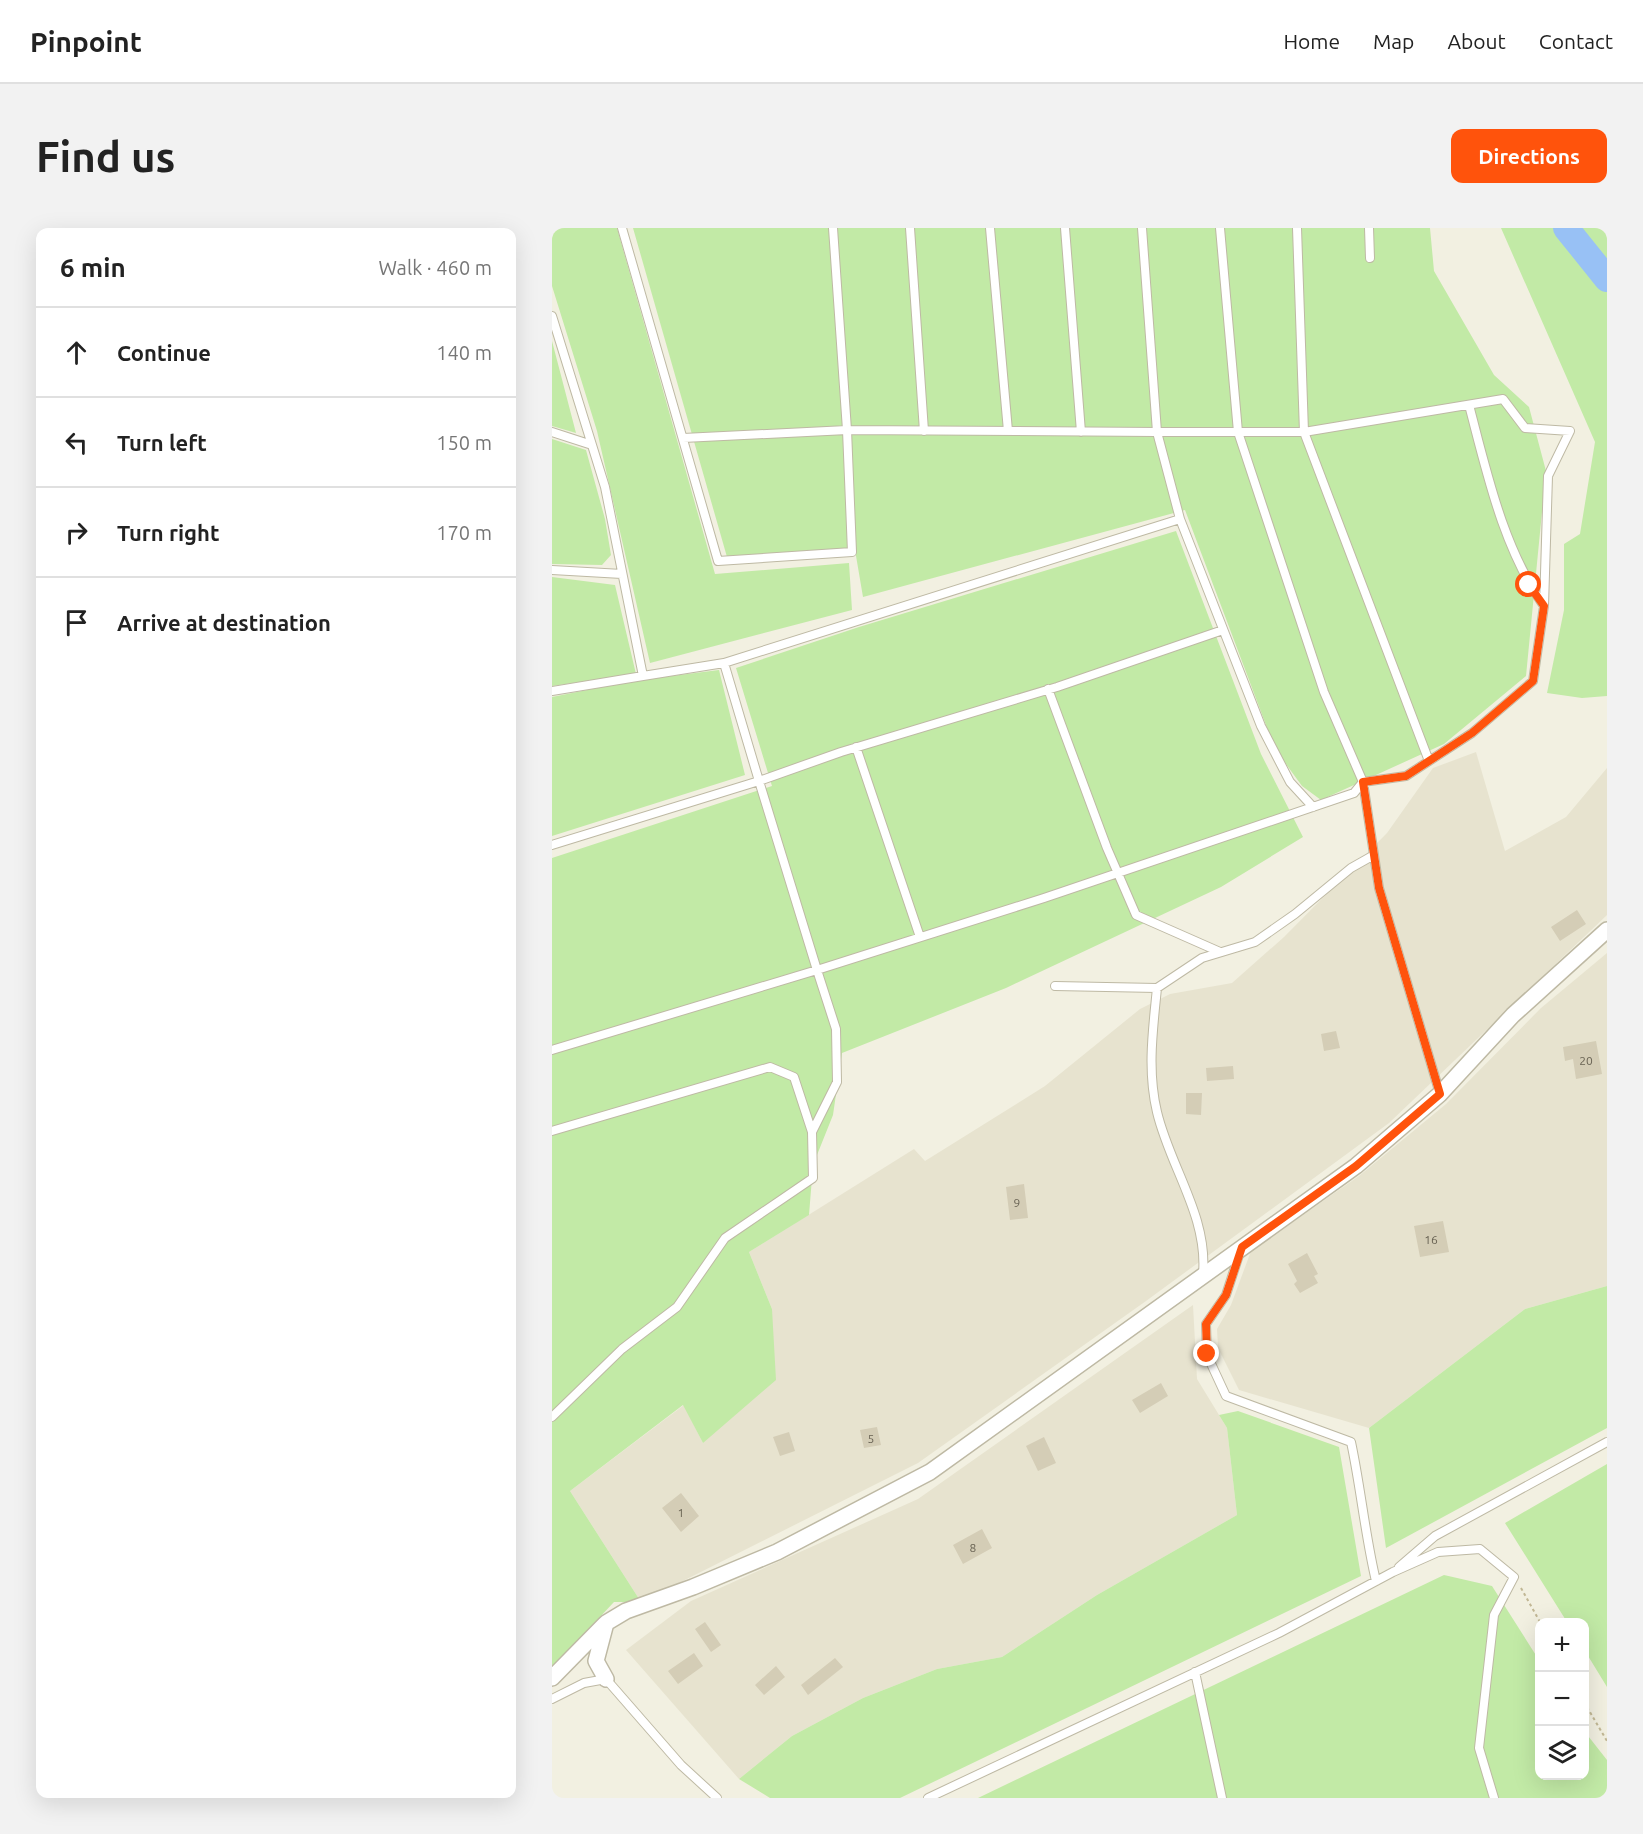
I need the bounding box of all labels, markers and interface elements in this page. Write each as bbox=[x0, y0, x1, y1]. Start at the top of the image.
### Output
text: Pinpoint bbox=[30, 26, 142, 57]
text: Home bbox=[1283, 29, 1340, 53]
text: Map bbox=[1373, 29, 1414, 53]
text: About bbox=[1447, 29, 1506, 53]
text: Contact bbox=[1539, 29, 1613, 53]
button: Directions bbox=[1451, 129, 1607, 183]
text: Find us bbox=[36, 133, 175, 180]
text: 6 min bbox=[60, 253, 126, 282]
text: Walk · 460 m bbox=[379, 256, 492, 279]
icon: ahead bbox=[60, 336, 93, 369]
text: Continue bbox=[117, 340, 211, 365]
text: 140 m bbox=[436, 341, 492, 364]
icon: left bbox=[60, 426, 93, 459]
text: Turn left bbox=[117, 430, 207, 455]
text: 150 m bbox=[436, 431, 492, 454]
icon: right bbox=[60, 516, 93, 549]
text: Turn right bbox=[117, 520, 219, 545]
text: 170 m bbox=[436, 521, 492, 544]
route start bbox=[1515, 571, 1541, 597]
icon: arrive bbox=[60, 606, 93, 639]
text: Arrive at destination bbox=[117, 610, 331, 635]
house number: 20 bbox=[1579, 1054, 1593, 1067]
house number: 9 bbox=[1014, 1196, 1020, 1209]
house number: 16 bbox=[1424, 1233, 1438, 1246]
route end bbox=[1193, 1340, 1219, 1366]
house number: 5 bbox=[868, 1432, 874, 1445]
house number: 1 bbox=[678, 1506, 684, 1519]
house number: 8 bbox=[970, 1541, 977, 1554]
map controls bbox=[1535, 1618, 1589, 1780]
button: + bbox=[1535, 1618, 1589, 1672]
button: − bbox=[1535, 1672, 1589, 1726]
button: layers bbox=[1535, 1726, 1589, 1780]

